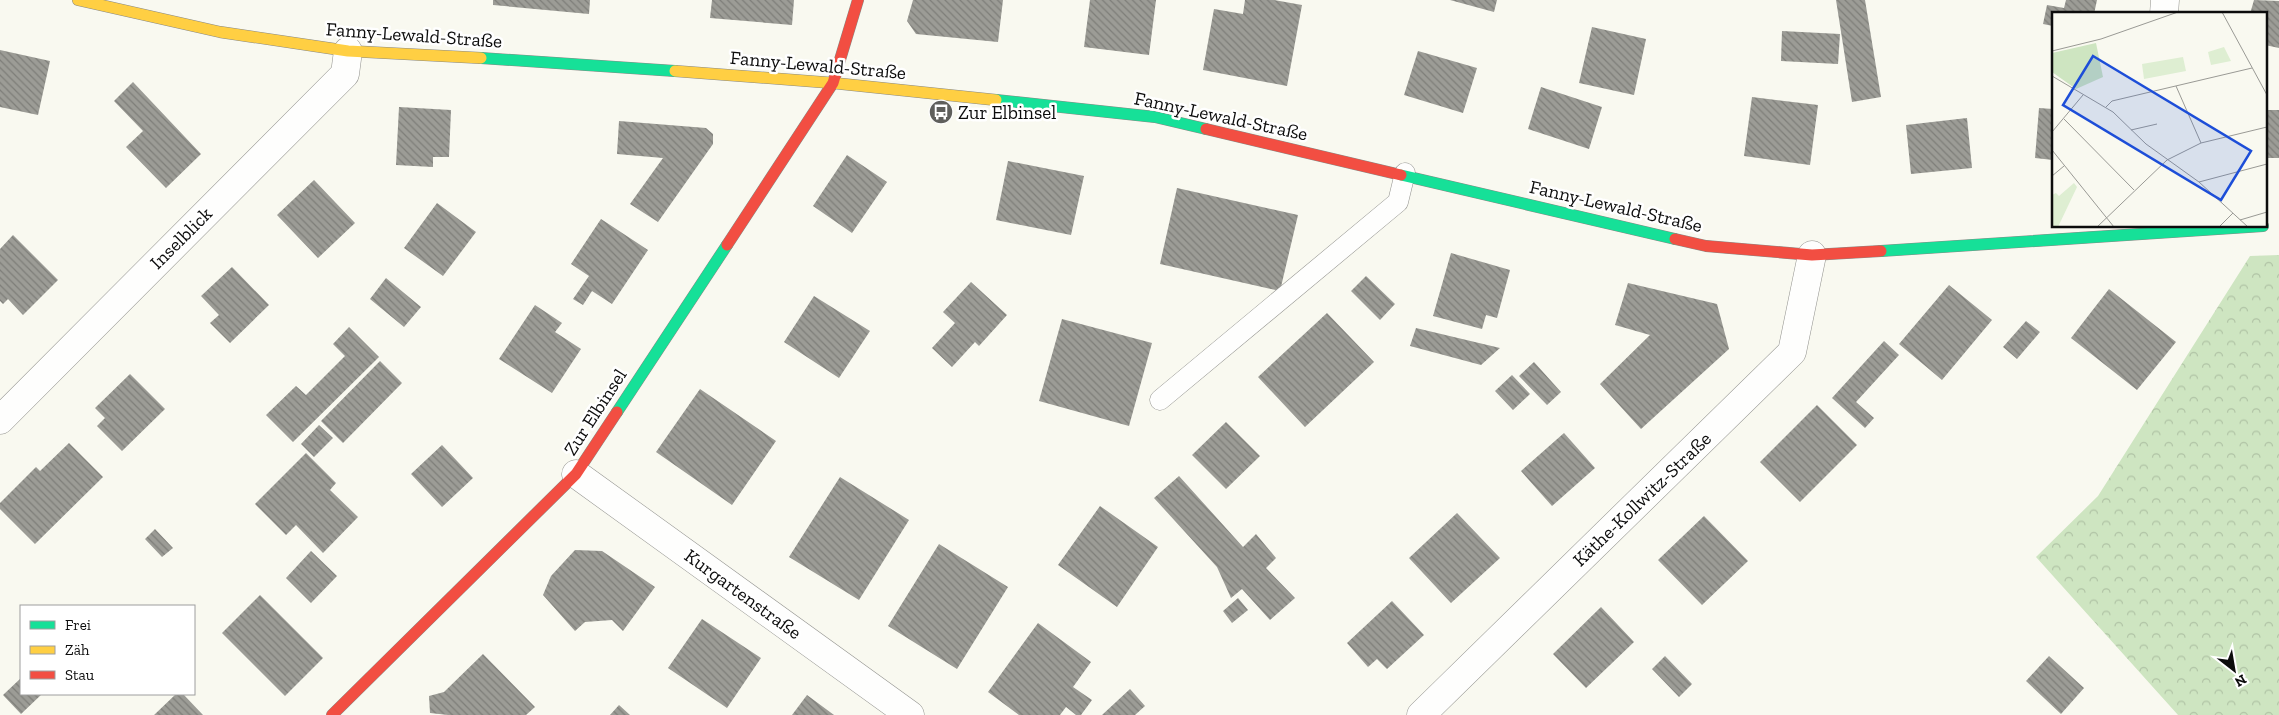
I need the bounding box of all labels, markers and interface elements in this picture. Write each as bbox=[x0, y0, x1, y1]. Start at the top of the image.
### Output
inset map bbox=[2052, 12, 2266, 228]
street label: Fanny-Lewald-Straße bbox=[325, 17, 503, 53]
street label: Fanny-Lewald-Straße bbox=[729, 46, 907, 84]
street label: Fanny-Lewald-Straße bbox=[1132, 86, 1310, 146]
bus stop icon: Zur Elbinsel bbox=[928, 99, 954, 125]
place label: Zur Elbinsel bbox=[958, 101, 1056, 124]
street label: Fanny-Lewald-Straße bbox=[1527, 175, 1705, 237]
street label: Inselblick bbox=[145, 202, 217, 274]
street label: Zur Elbinsel bbox=[559, 365, 631, 459]
street label: Käthe-Kollwitz-Straße bbox=[1568, 427, 1716, 571]
street label: Kurgartenstraße bbox=[680, 544, 806, 644]
legend bbox=[20, 605, 195, 695]
text: Frei bbox=[65, 616, 91, 634]
text: Zäh bbox=[65, 641, 90, 659]
north arrow bbox=[2209, 645, 2259, 695]
text: Stau bbox=[65, 666, 95, 684]
text: N bbox=[2231, 671, 2249, 691]

